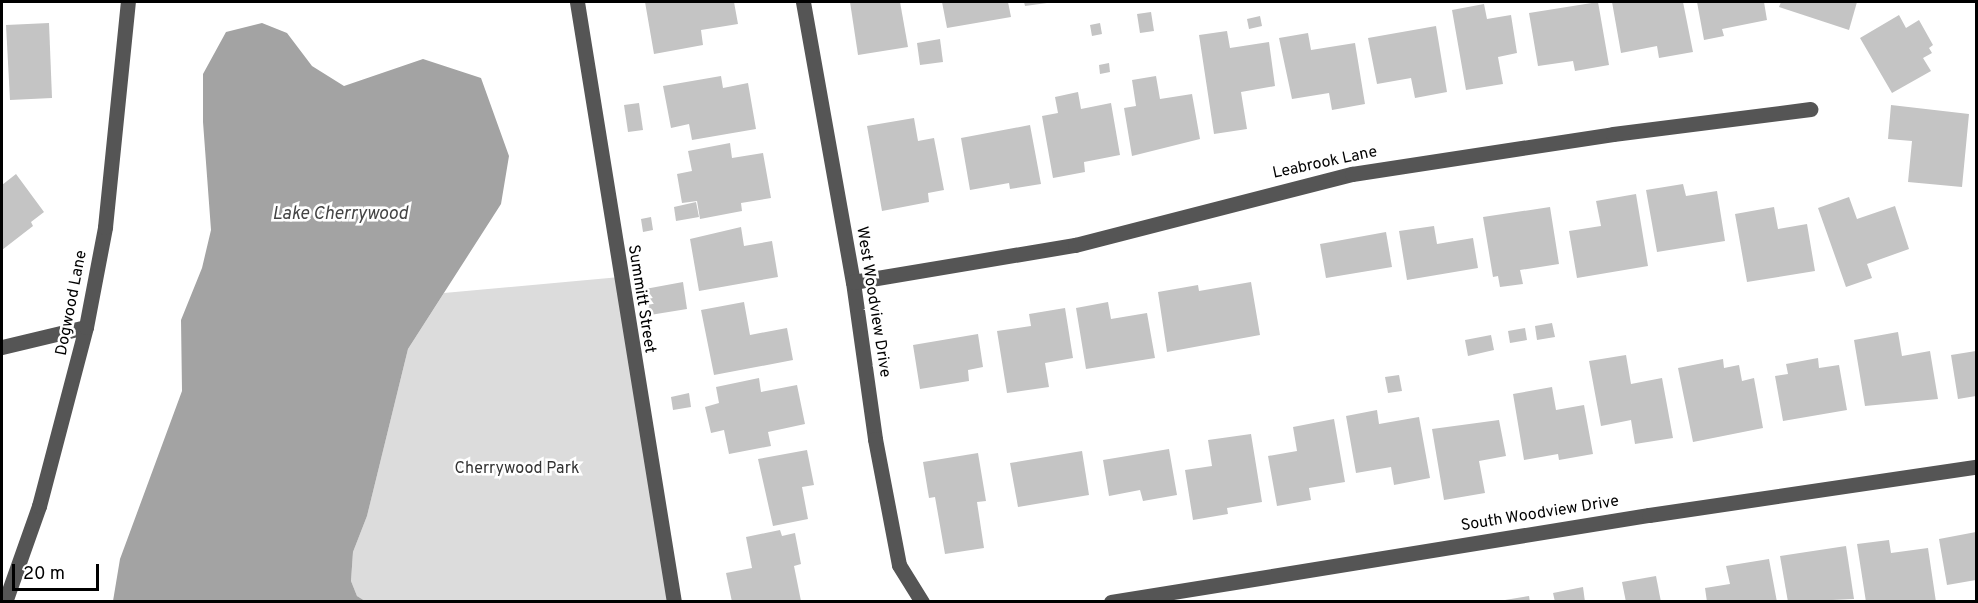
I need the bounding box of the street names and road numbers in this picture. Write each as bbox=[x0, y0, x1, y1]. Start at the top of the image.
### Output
street label: Leabrook Lane bbox=[1271, 143, 1379, 183]
street label: West Woodview Drive bbox=[852, 225, 894, 379]
street label: Summitt Street bbox=[623, 243, 659, 355]
street label: Dogwood Lane bbox=[52, 249, 92, 357]
street label: South Woodview Drive bbox=[1459, 492, 1621, 536]

